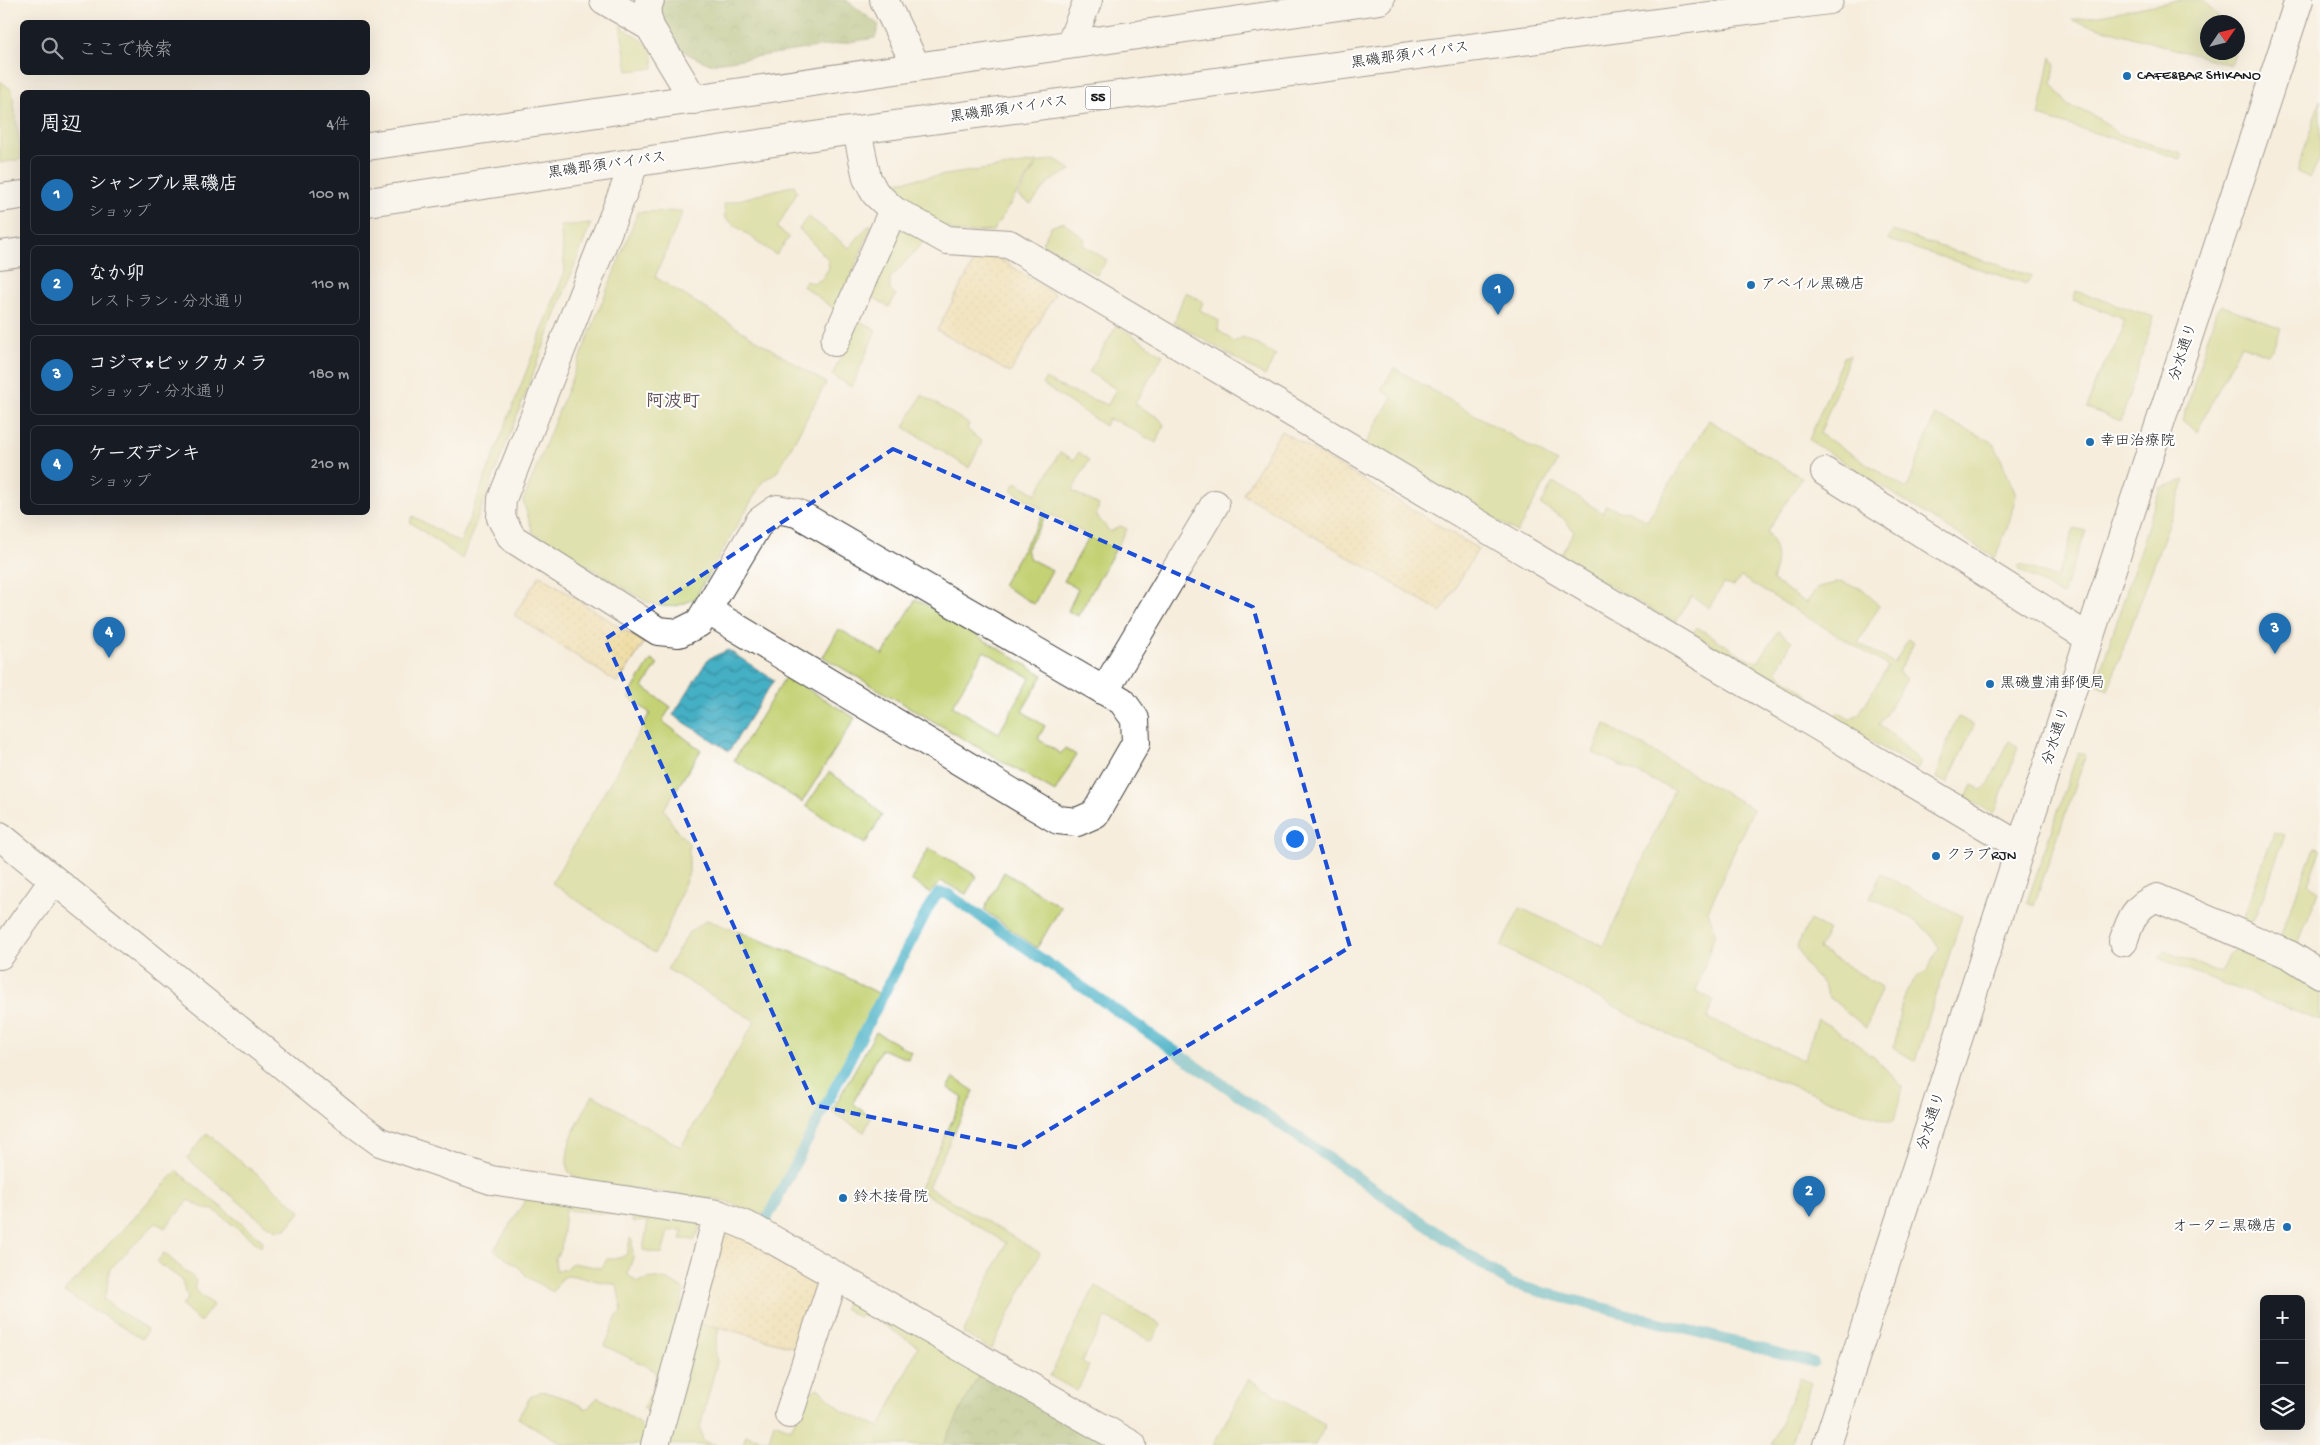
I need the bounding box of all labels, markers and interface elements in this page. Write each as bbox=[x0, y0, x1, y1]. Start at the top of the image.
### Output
north arrow bbox=[2200, 15, 2245, 60]
search box bbox=[20, 20, 370, 75]
icon: search bbox=[38, 34, 66, 62]
street label: 黒磯那須バイパス bbox=[1349, 38, 1471, 73]
text: ここで検索 bbox=[78, 40, 173, 63]
place label: CAFE&BAR SHIKANO bbox=[2137, 67, 2261, 85]
marker: CAFE&BAR SHIKANO bbox=[2121, 70, 2133, 82]
road number: 55 bbox=[1086, 86, 1110, 110]
street label: 黒磯那須バイパス bbox=[948, 92, 1070, 127]
text: 周辺 bbox=[40, 114, 82, 139]
text: 4件 bbox=[326, 117, 350, 136]
street label: 黒磯那須バイパス bbox=[546, 148, 668, 183]
text: シャンブル黒磯店 bbox=[88, 174, 238, 197]
text: 1 bbox=[54, 186, 60, 205]
text: 100 m bbox=[309, 186, 349, 205]
text: ショップ bbox=[88, 204, 151, 223]
text: なか卯 bbox=[88, 264, 145, 287]
pin: 1 bbox=[1482, 274, 1514, 315]
place label: アベイル黒磯店 bbox=[1761, 275, 1865, 294]
text: 2 bbox=[53, 276, 61, 295]
text: 110 m bbox=[312, 276, 349, 295]
marker: アベイル黒磯店 bbox=[1745, 279, 1757, 291]
text: レストラン · 分水通り bbox=[88, 294, 246, 313]
street label: 分水通り bbox=[2166, 321, 2202, 383]
text: コジマ×ビックカメラ bbox=[88, 354, 268, 377]
text: 3 bbox=[53, 366, 61, 385]
text: 180 m bbox=[310, 366, 349, 385]
text: ショップ · 分水通り bbox=[88, 384, 228, 403]
district label: 阿波町 bbox=[646, 391, 700, 413]
place label: 幸田治療院 bbox=[2100, 432, 2175, 451]
marker: 幸田治療院 bbox=[2084, 436, 2096, 448]
text: ケーズデンキ bbox=[88, 444, 200, 467]
text: 4 bbox=[53, 456, 61, 475]
text: 210 m bbox=[310, 456, 349, 475]
text: ショップ bbox=[88, 474, 151, 493]
pin: 3 bbox=[2259, 613, 2291, 654]
pin: 4 bbox=[93, 617, 125, 658]
place label: 黒磯豊浦郵便局 bbox=[2000, 674, 2105, 693]
marker: 黒磯豊浦郵便局 bbox=[1984, 678, 1996, 690]
street label: 分水通り bbox=[2039, 705, 2075, 767]
your location bbox=[1282, 826, 1308, 852]
place label: クラブRJN bbox=[1946, 847, 2017, 865]
marker: クラブRJN bbox=[1930, 850, 1942, 862]
street label: 分水通り bbox=[1914, 1090, 1950, 1152]
pin: 2 bbox=[1793, 1176, 1825, 1217]
place label: 鈴木接骨院 bbox=[853, 1188, 928, 1207]
marker: 鈴木接骨院 bbox=[837, 1192, 849, 1204]
place label: オータニ黒磯店 bbox=[2172, 1217, 2277, 1236]
marker: オータニ黒磯店 bbox=[2281, 1221, 2293, 1233]
map controls bbox=[2260, 1295, 2305, 1430]
button: + bbox=[2260, 1295, 2305, 1340]
button: − bbox=[2260, 1340, 2305, 1385]
button: layers bbox=[2260, 1385, 2305, 1430]

